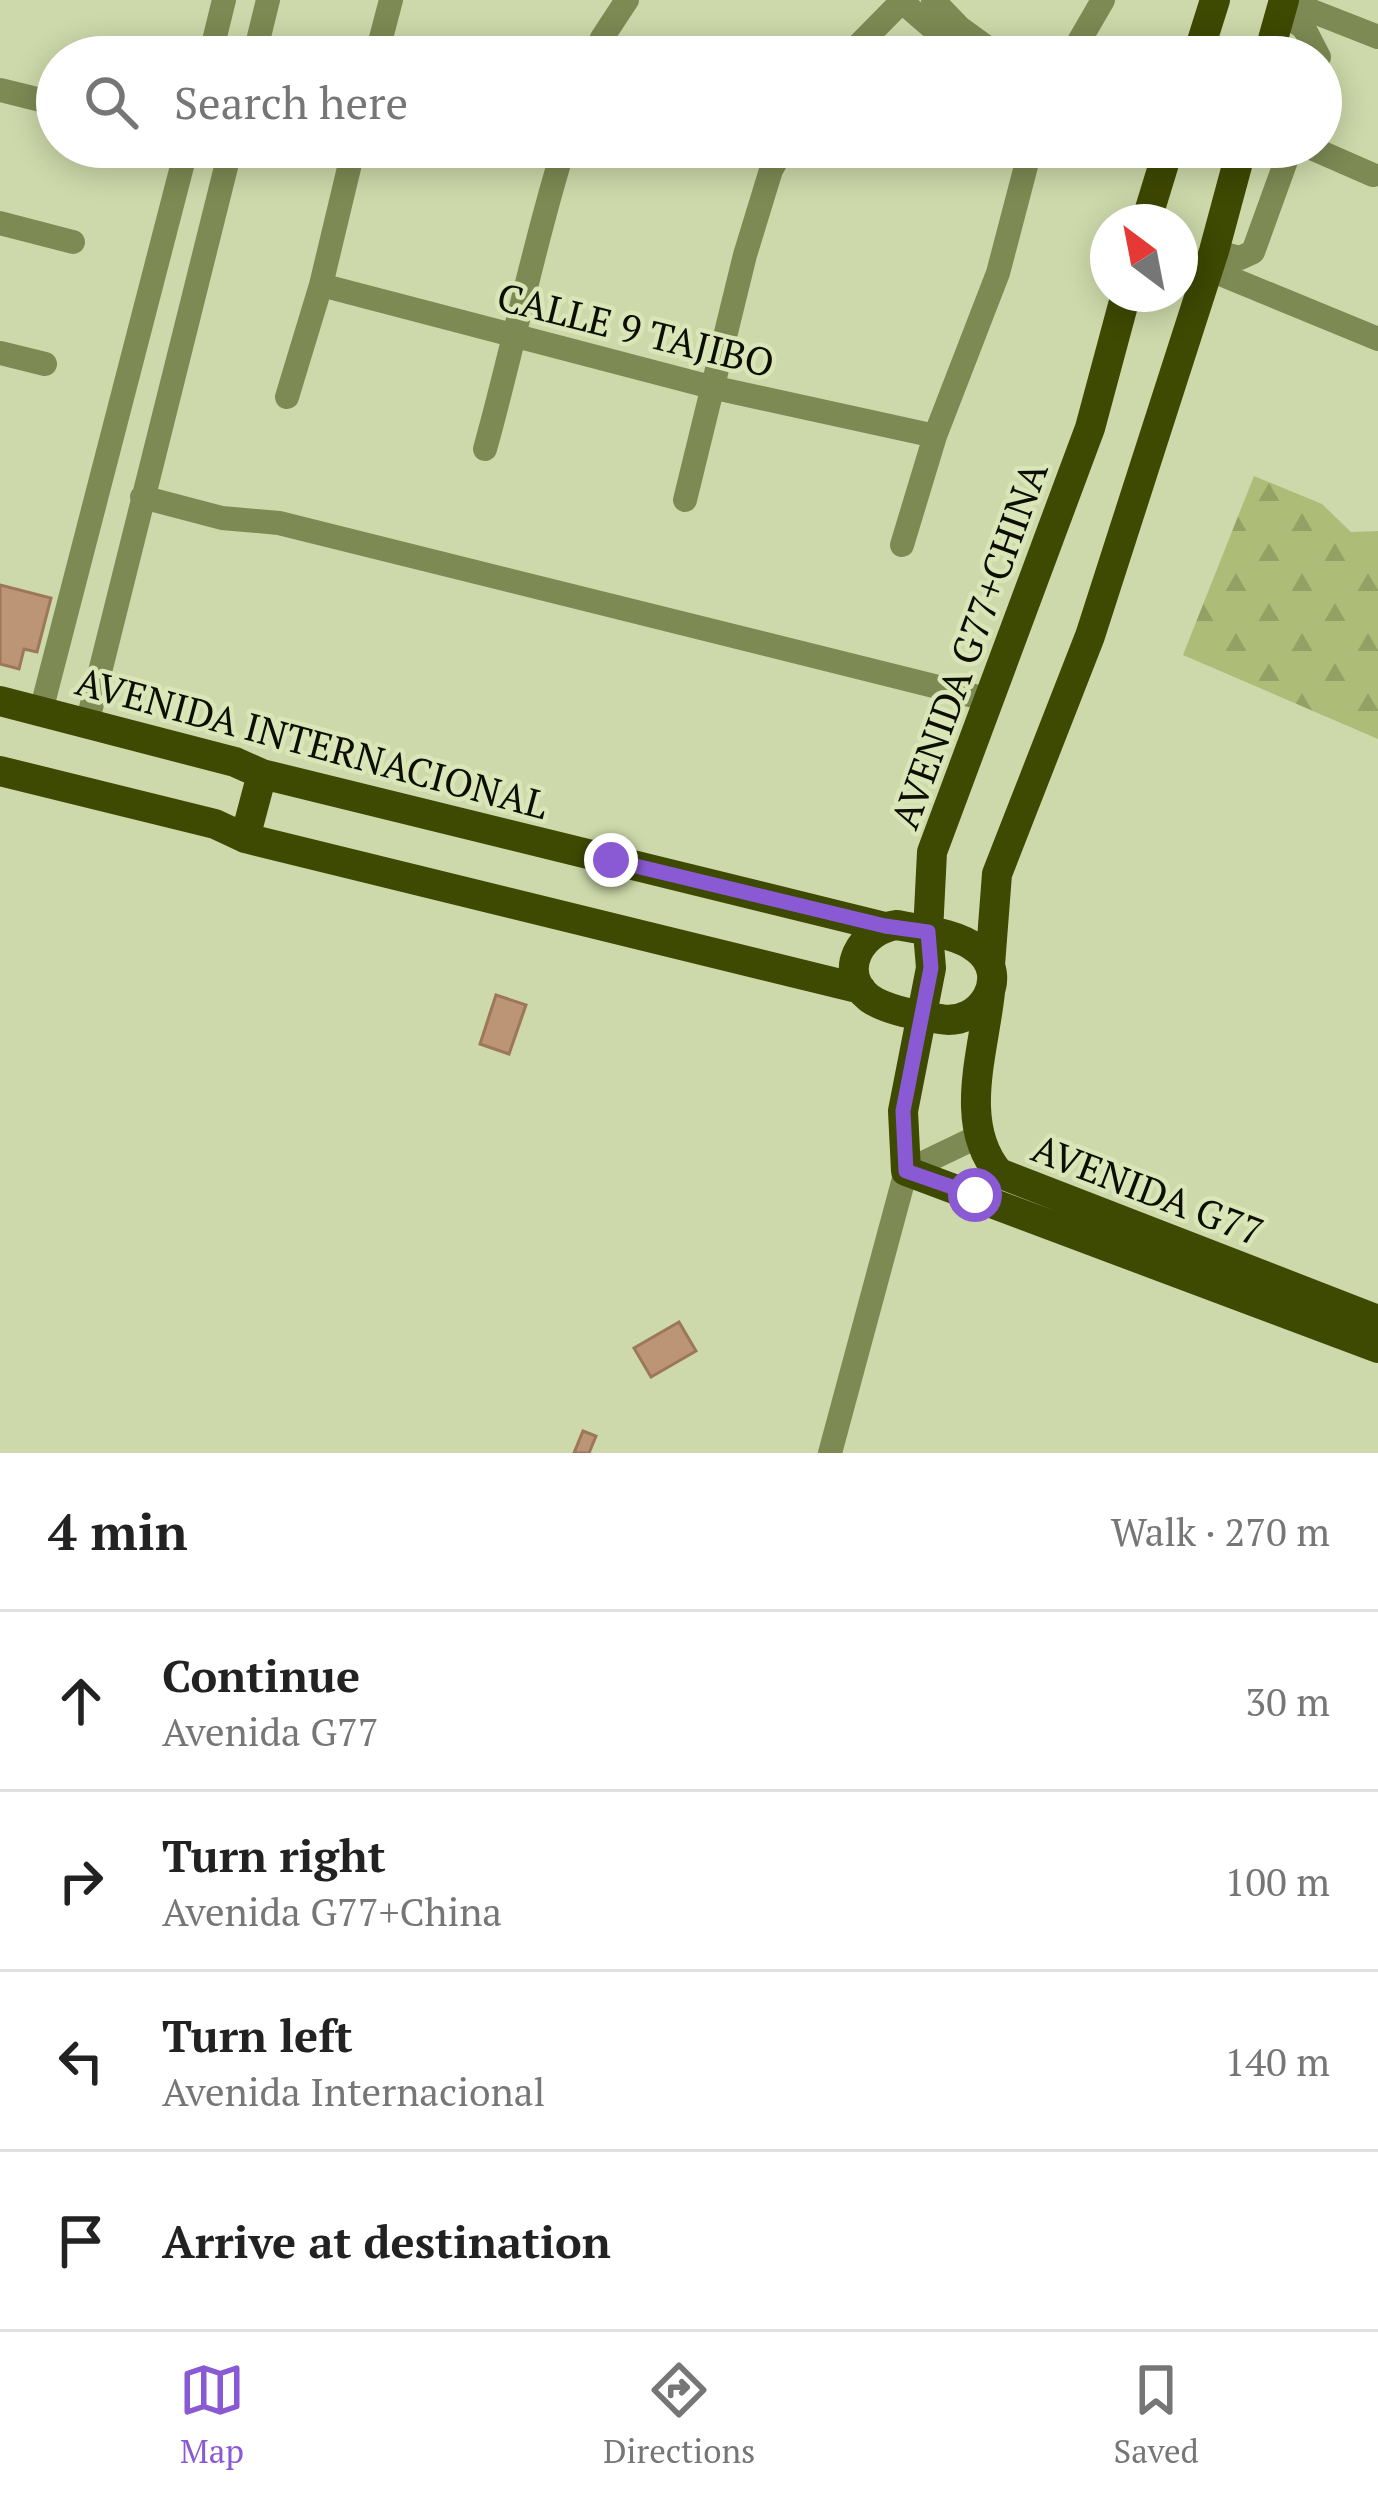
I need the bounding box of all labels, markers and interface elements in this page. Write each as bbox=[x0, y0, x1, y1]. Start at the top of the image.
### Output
search box bbox=[36, 36, 1342, 168]
icon: search bbox=[78, 69, 144, 135]
text: Search here bbox=[174, 72, 408, 132]
north arrow bbox=[1090, 204, 1198, 312]
street label: CALLE 9 TAJIBO bbox=[492, 269, 780, 389]
street label: AVENIDA G77+CHINA bbox=[877, 454, 1059, 836]
street label: AVENIDA INTERNACIONAL bbox=[70, 654, 554, 830]
route end bbox=[584, 833, 638, 887]
street label: AVENIDA G77 bbox=[1025, 1121, 1271, 1257]
route start bbox=[948, 1168, 1002, 1222]
text: 4 min bbox=[48, 1497, 188, 1565]
text: Walk · 270 m bbox=[1111, 1505, 1330, 1557]
text: Continue bbox=[162, 1645, 360, 1705]
icon: ahead bbox=[48, 1668, 114, 1734]
text: 30 m bbox=[1245, 1675, 1330, 1727]
text: Avenida G77 bbox=[162, 1705, 379, 1757]
text: Turn right bbox=[162, 1825, 386, 1885]
icon: right bbox=[48, 1848, 114, 1914]
text: 100 m bbox=[1225, 1855, 1330, 1907]
text: Avenida G77+China bbox=[162, 1885, 502, 1937]
text: Turn left bbox=[162, 2005, 353, 2065]
icon: left bbox=[48, 2028, 114, 2094]
text: 140 m bbox=[1225, 2035, 1330, 2087]
text: Avenida Internacional bbox=[162, 2065, 545, 2117]
icon: arrive bbox=[48, 2208, 114, 2274]
text: Arrive at destination bbox=[162, 2211, 611, 2271]
tab: Map bbox=[179, 2357, 245, 2472]
tab: Directions bbox=[603, 2357, 755, 2472]
tab: Saved bbox=[1114, 2357, 1199, 2472]

